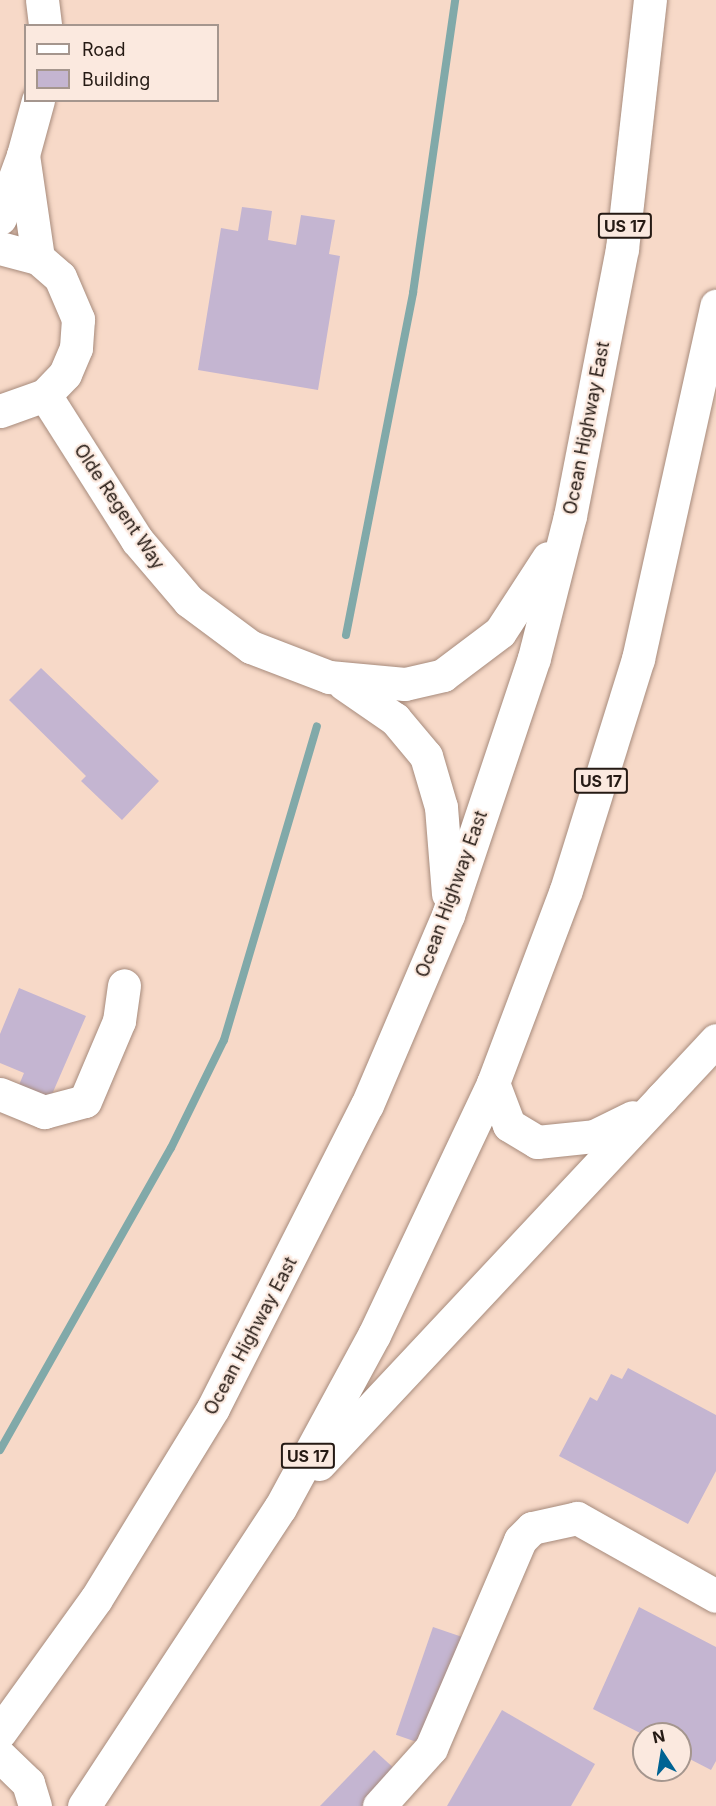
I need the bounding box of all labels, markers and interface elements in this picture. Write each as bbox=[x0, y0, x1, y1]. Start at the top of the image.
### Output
legend bbox=[24, 24, 219, 102]
text: Road bbox=[82, 39, 125, 60]
text: Building bbox=[82, 69, 150, 90]
road number: US 17 bbox=[596, 213, 654, 239]
street label: Ocean Highway East bbox=[560, 340, 614, 516]
street label: Olde Regent Way bbox=[69, 440, 169, 574]
road number: US 17 bbox=[572, 768, 630, 794]
street label: Ocean Highway East bbox=[412, 808, 492, 980]
street label: Ocean Highway East bbox=[200, 1253, 302, 1419]
road number: US 17 bbox=[280, 1443, 336, 1469]
north arrow bbox=[632, 1722, 692, 1782]
text: N bbox=[651, 1725, 667, 1747]

